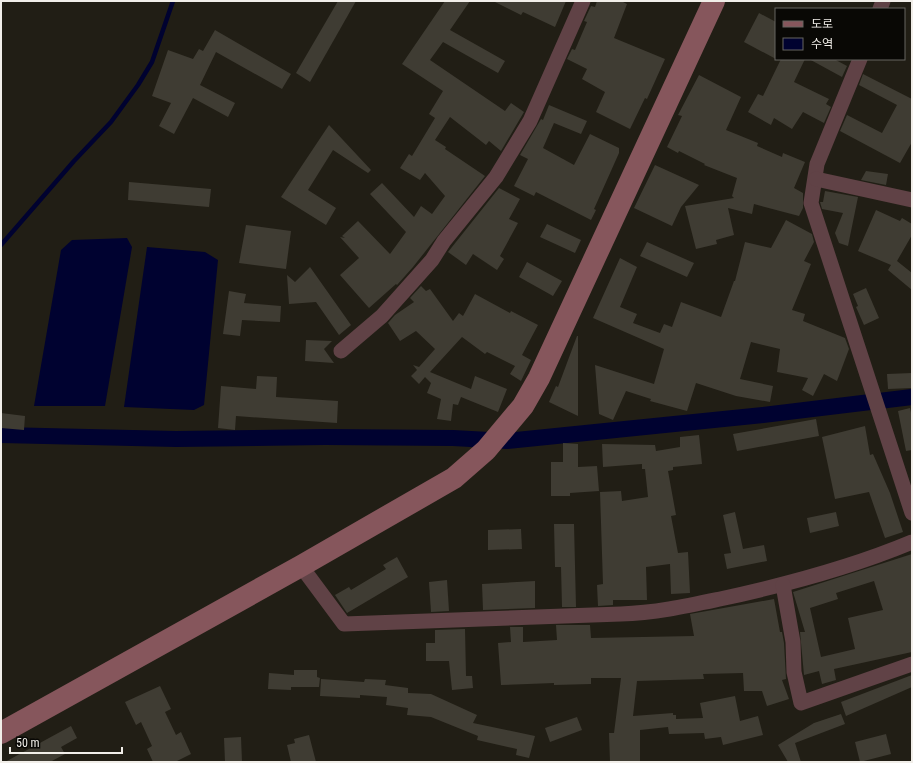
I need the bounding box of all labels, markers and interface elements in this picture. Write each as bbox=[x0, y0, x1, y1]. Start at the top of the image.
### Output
legend bbox=[775, 8, 905, 60]
text: 도로 bbox=[811, 17, 833, 31]
text: 수역 bbox=[811, 37, 833, 51]
scale bar bbox=[10, 729, 122, 755]
text: 50 m bbox=[16, 736, 40, 750]

